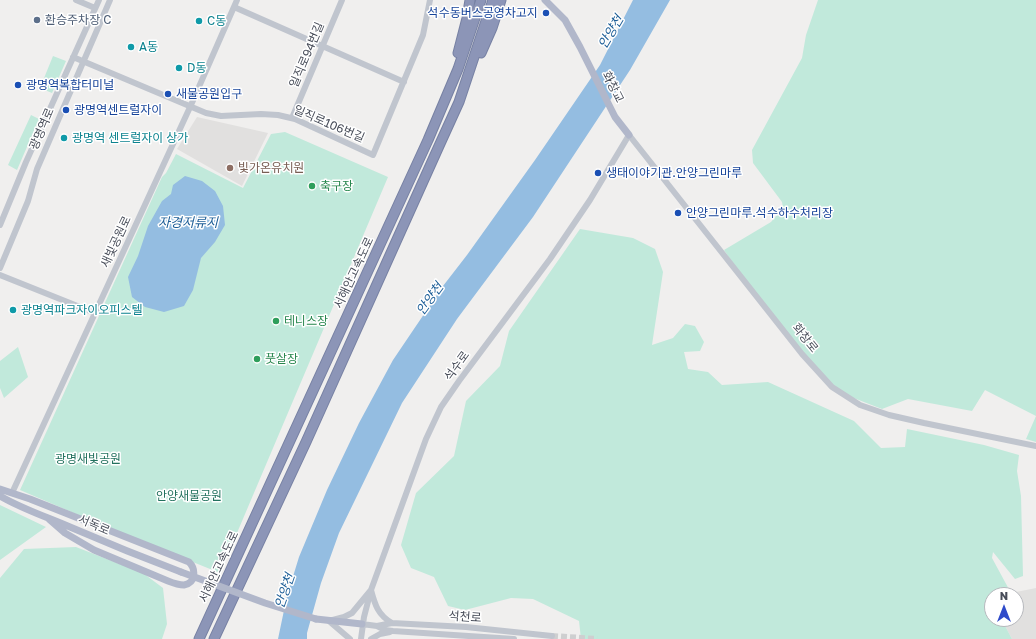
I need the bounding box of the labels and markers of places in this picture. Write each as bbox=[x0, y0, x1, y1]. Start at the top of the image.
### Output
place label: 석수동버스공영차고지 bbox=[428, 6, 538, 20]
marker: 석수동버스공영차고지 bbox=[541, 8, 551, 18]
place label: 환승주차장 C bbox=[45, 13, 111, 27]
place label: C동 bbox=[207, 14, 226, 28]
marker: 환승주차장 C bbox=[32, 15, 42, 25]
marker: C동 bbox=[194, 16, 204, 26]
place label: A동 bbox=[139, 40, 158, 54]
marker: A동 bbox=[126, 42, 136, 52]
place label: D동 bbox=[187, 61, 206, 75]
marker: D동 bbox=[174, 63, 184, 73]
place label: 광명역복합터미널 bbox=[26, 78, 114, 92]
marker: 광명역복합터미널 bbox=[13, 80, 23, 90]
place label: 새물공원입구 bbox=[176, 87, 242, 101]
marker: 새물공원입구 bbox=[163, 89, 173, 99]
place label: 광명역센트럴자이 bbox=[74, 103, 162, 117]
marker: 광명역센트럴자이 bbox=[61, 105, 71, 115]
place label: 광명역 센트럴자이 상가 bbox=[72, 131, 188, 145]
marker: 광명역 센트럴자이 상가 bbox=[59, 133, 69, 143]
place label: 빛가온유치원 bbox=[238, 161, 304, 175]
marker: 빛가온유치원 bbox=[225, 163, 235, 173]
place label: 생태이야기관.안양그린마루 bbox=[606, 166, 742, 180]
marker: 생태이야기관.안양그린마루 bbox=[593, 168, 603, 178]
place label: 축구장 bbox=[320, 179, 353, 193]
marker: 축구장 bbox=[307, 181, 317, 191]
place label: 안양그린마루.석수하수처리장 bbox=[686, 206, 833, 220]
marker: 안양그린마루.석수하수처리장 bbox=[673, 208, 683, 218]
place label: 광명역파크자이오피스텔 bbox=[21, 303, 142, 317]
marker: 광명역파크자이오피스텔 bbox=[8, 305, 18, 315]
place label: 테니스장 bbox=[284, 314, 328, 328]
marker: 테니스장 bbox=[271, 316, 281, 326]
place label: 풋살장 bbox=[265, 352, 298, 366]
marker: 풋살장 bbox=[252, 354, 262, 364]

